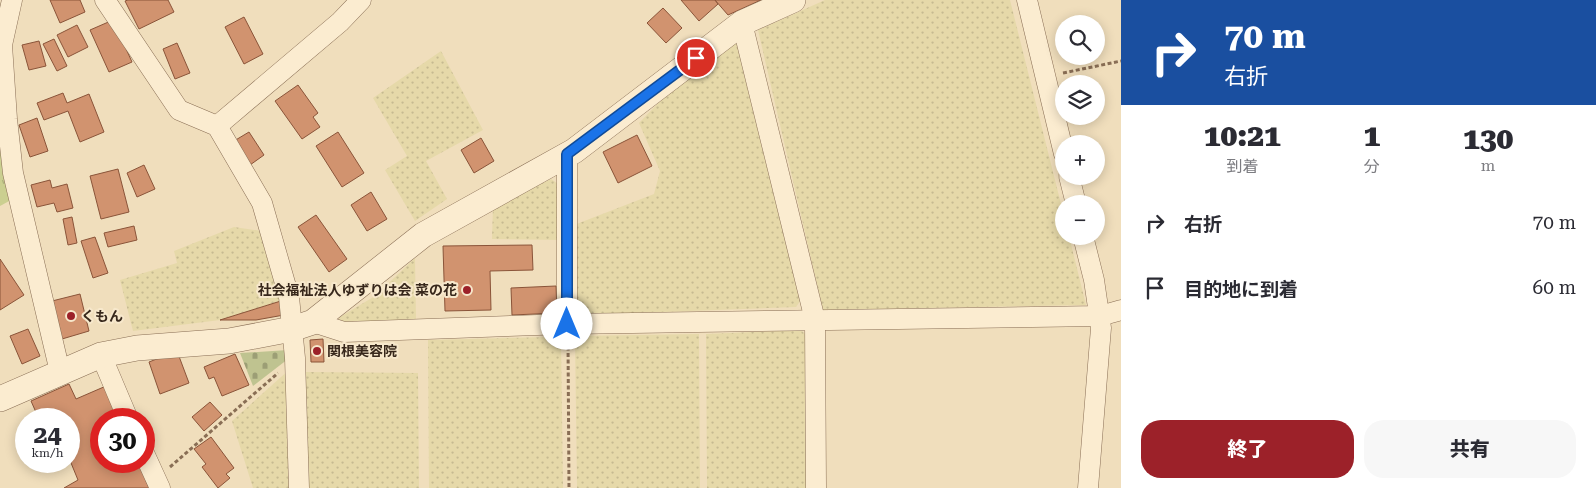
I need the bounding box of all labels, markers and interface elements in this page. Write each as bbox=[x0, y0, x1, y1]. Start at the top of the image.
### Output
map controls bbox=[1055, 15, 1105, 245]
button: search bbox=[1055, 15, 1105, 65]
text: 70 m bbox=[1224, 16, 1306, 57]
icon: right bbox=[1141, 20, 1206, 85]
pin bbox=[675, 37, 717, 79]
icon: arrive bbox=[682, 44, 710, 72]
text: 右折 bbox=[1224, 64, 1268, 89]
button: layers bbox=[1055, 75, 1105, 125]
text: 10:21 bbox=[1204, 118, 1281, 153]
text: 1 bbox=[1363, 118, 1380, 153]
text: 130 bbox=[1463, 121, 1513, 156]
button: + bbox=[1055, 135, 1105, 185]
text: m bbox=[1481, 156, 1495, 175]
text: 到着 bbox=[1226, 157, 1258, 176]
text: 分 bbox=[1364, 157, 1380, 176]
button: − bbox=[1055, 195, 1105, 245]
icon: right bbox=[1141, 209, 1169, 237]
text: 70 m bbox=[1533, 211, 1576, 234]
text: 右折 bbox=[1184, 213, 1222, 236]
icon: arrive bbox=[1141, 274, 1169, 302]
text: 60 m bbox=[1533, 276, 1576, 299]
text: 目的地に到着 bbox=[1184, 278, 1298, 301]
place label: 社会福祉法人ゆずりは会 菜の花 bbox=[257, 282, 457, 298]
marker: 社会福祉法人ゆずりは会 菜の花 bbox=[461, 284, 473, 296]
position arrow bbox=[540, 297, 592, 349]
place label: くもん bbox=[81, 308, 123, 324]
marker: くもん bbox=[65, 310, 77, 322]
place label: 関根美容院 bbox=[327, 343, 397, 359]
marker: 関根美容院 bbox=[311, 345, 323, 357]
speed limit sign: 30 bbox=[90, 408, 155, 473]
text: 24 bbox=[33, 420, 62, 449]
button: 終了 bbox=[1141, 420, 1354, 478]
button: 共有 bbox=[1364, 420, 1576, 478]
text: km/h bbox=[31, 446, 64, 460]

